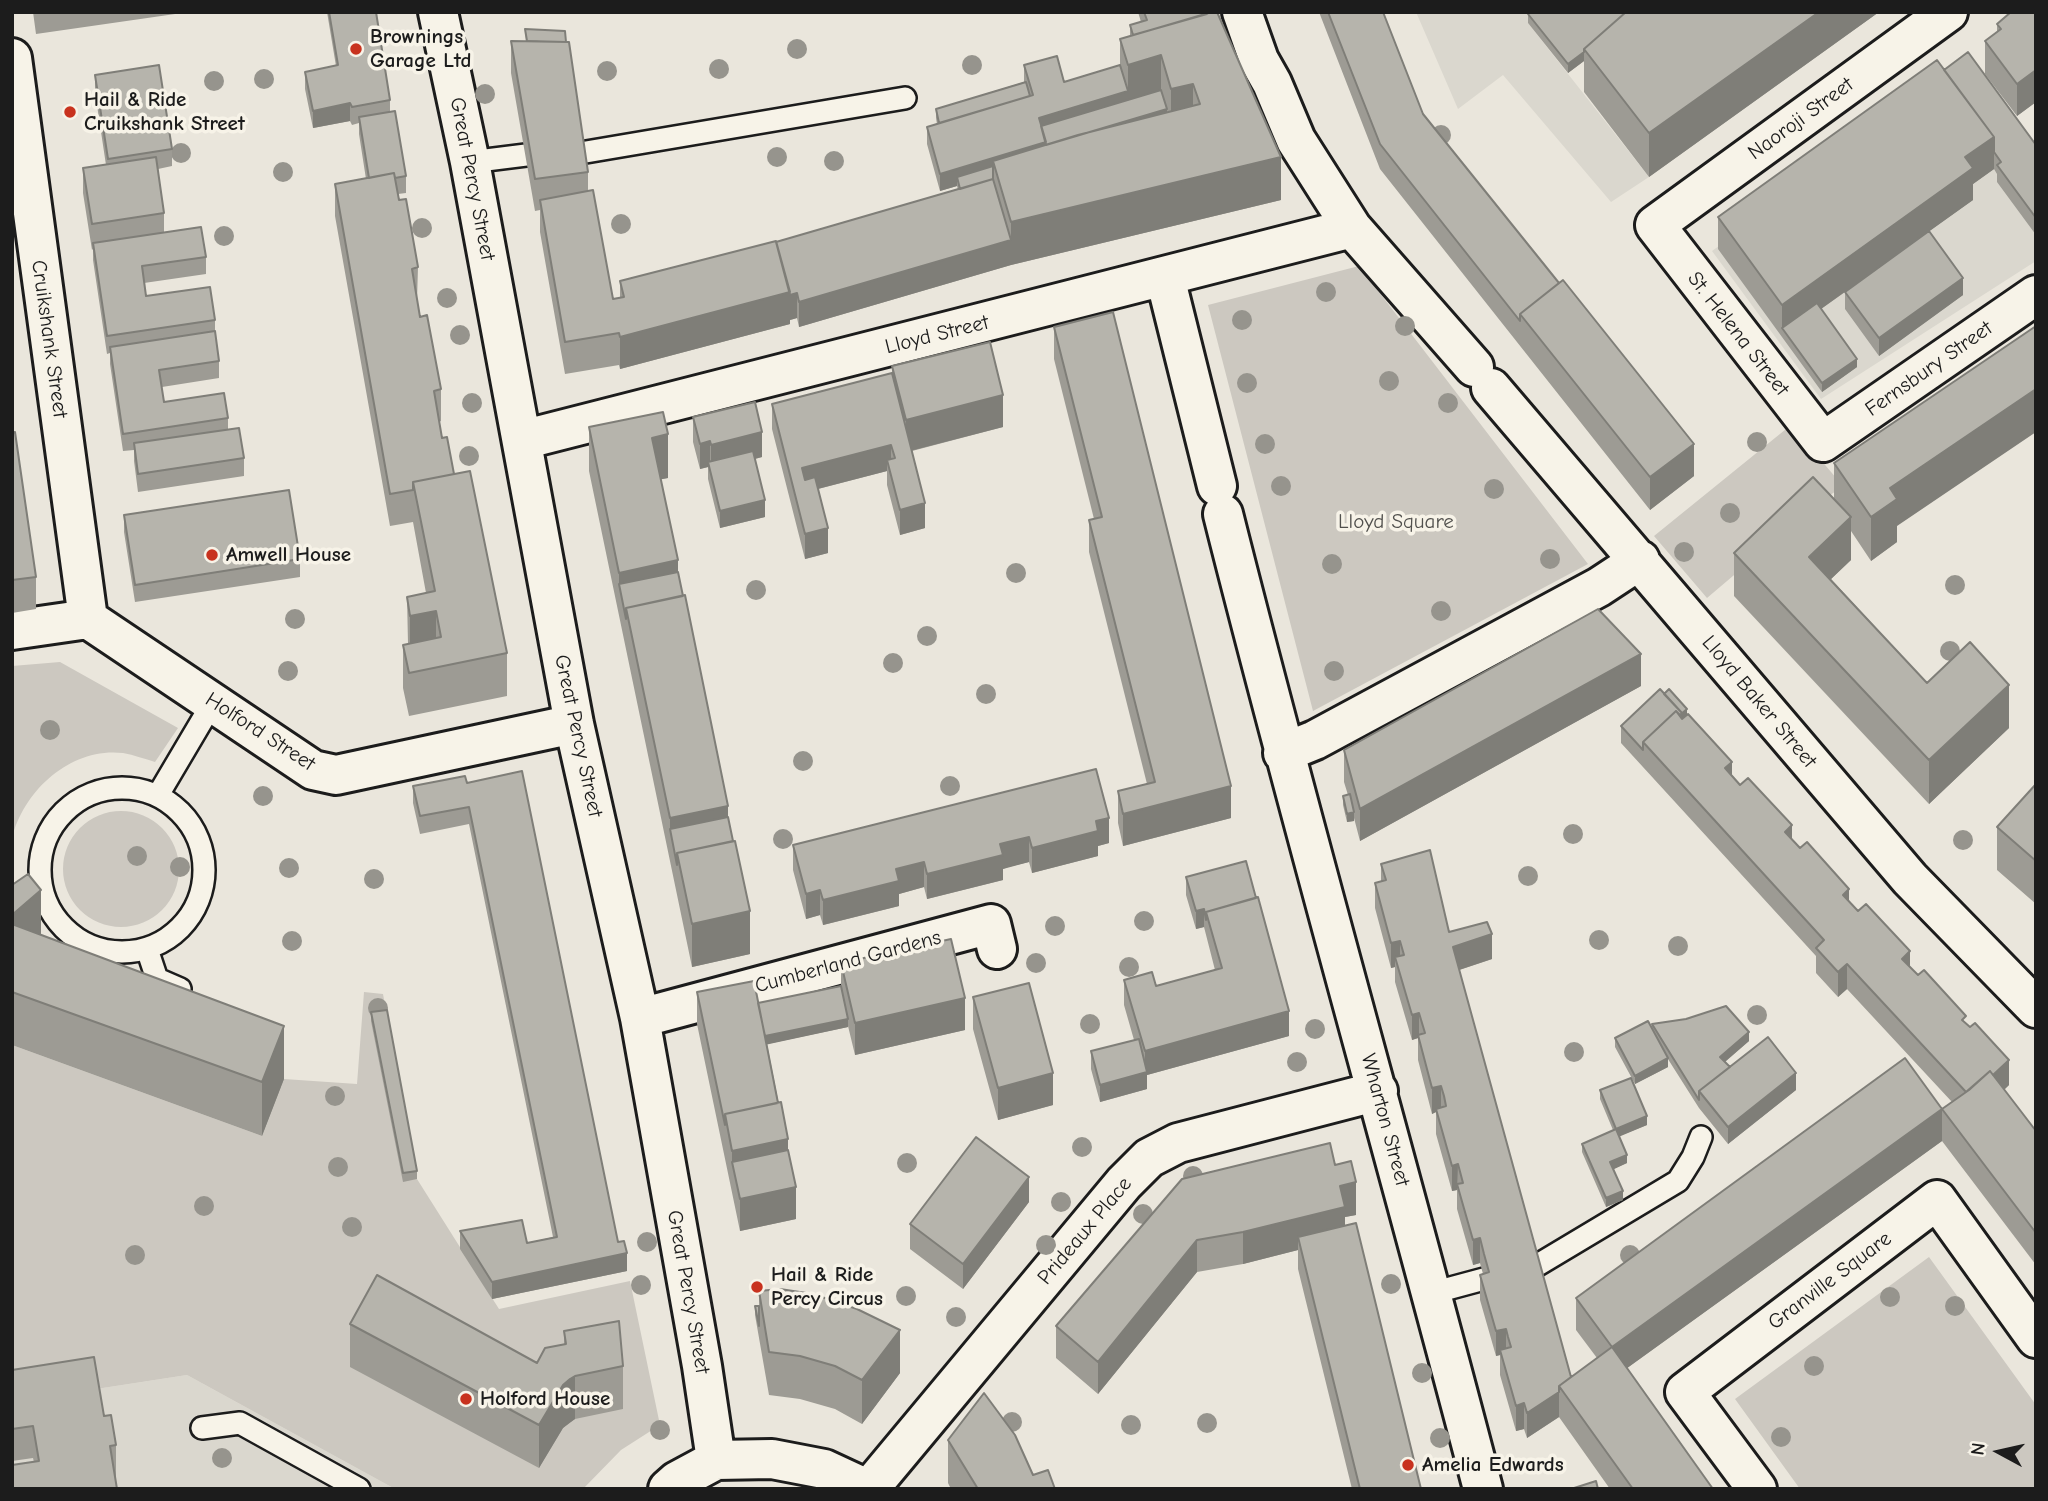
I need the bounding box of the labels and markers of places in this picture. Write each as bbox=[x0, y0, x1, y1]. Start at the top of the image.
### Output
place label: Brownings Garage Ltd bbox=[370, 24, 471, 74]
marker: Brownings Garage Ltd bbox=[348, 41, 364, 57]
place label: Hail & Ride Cruikshank Street bbox=[84, 87, 245, 137]
marker: Hail & Ride Cruikshank Street bbox=[62, 104, 78, 120]
place label: Amwell House bbox=[226, 542, 351, 568]
marker: Amwell House bbox=[204, 547, 220, 563]
place label: Hail & Ride Percy Circus bbox=[771, 1262, 883, 1312]
marker: Hail & Ride Percy Circus bbox=[749, 1279, 765, 1295]
place label: Holford House bbox=[480, 1386, 610, 1412]
marker: Holford House bbox=[458, 1391, 474, 1407]
place label: Amelia Edwards bbox=[1422, 1452, 1564, 1478]
marker: Amelia Edwards bbox=[1400, 1457, 1416, 1473]

